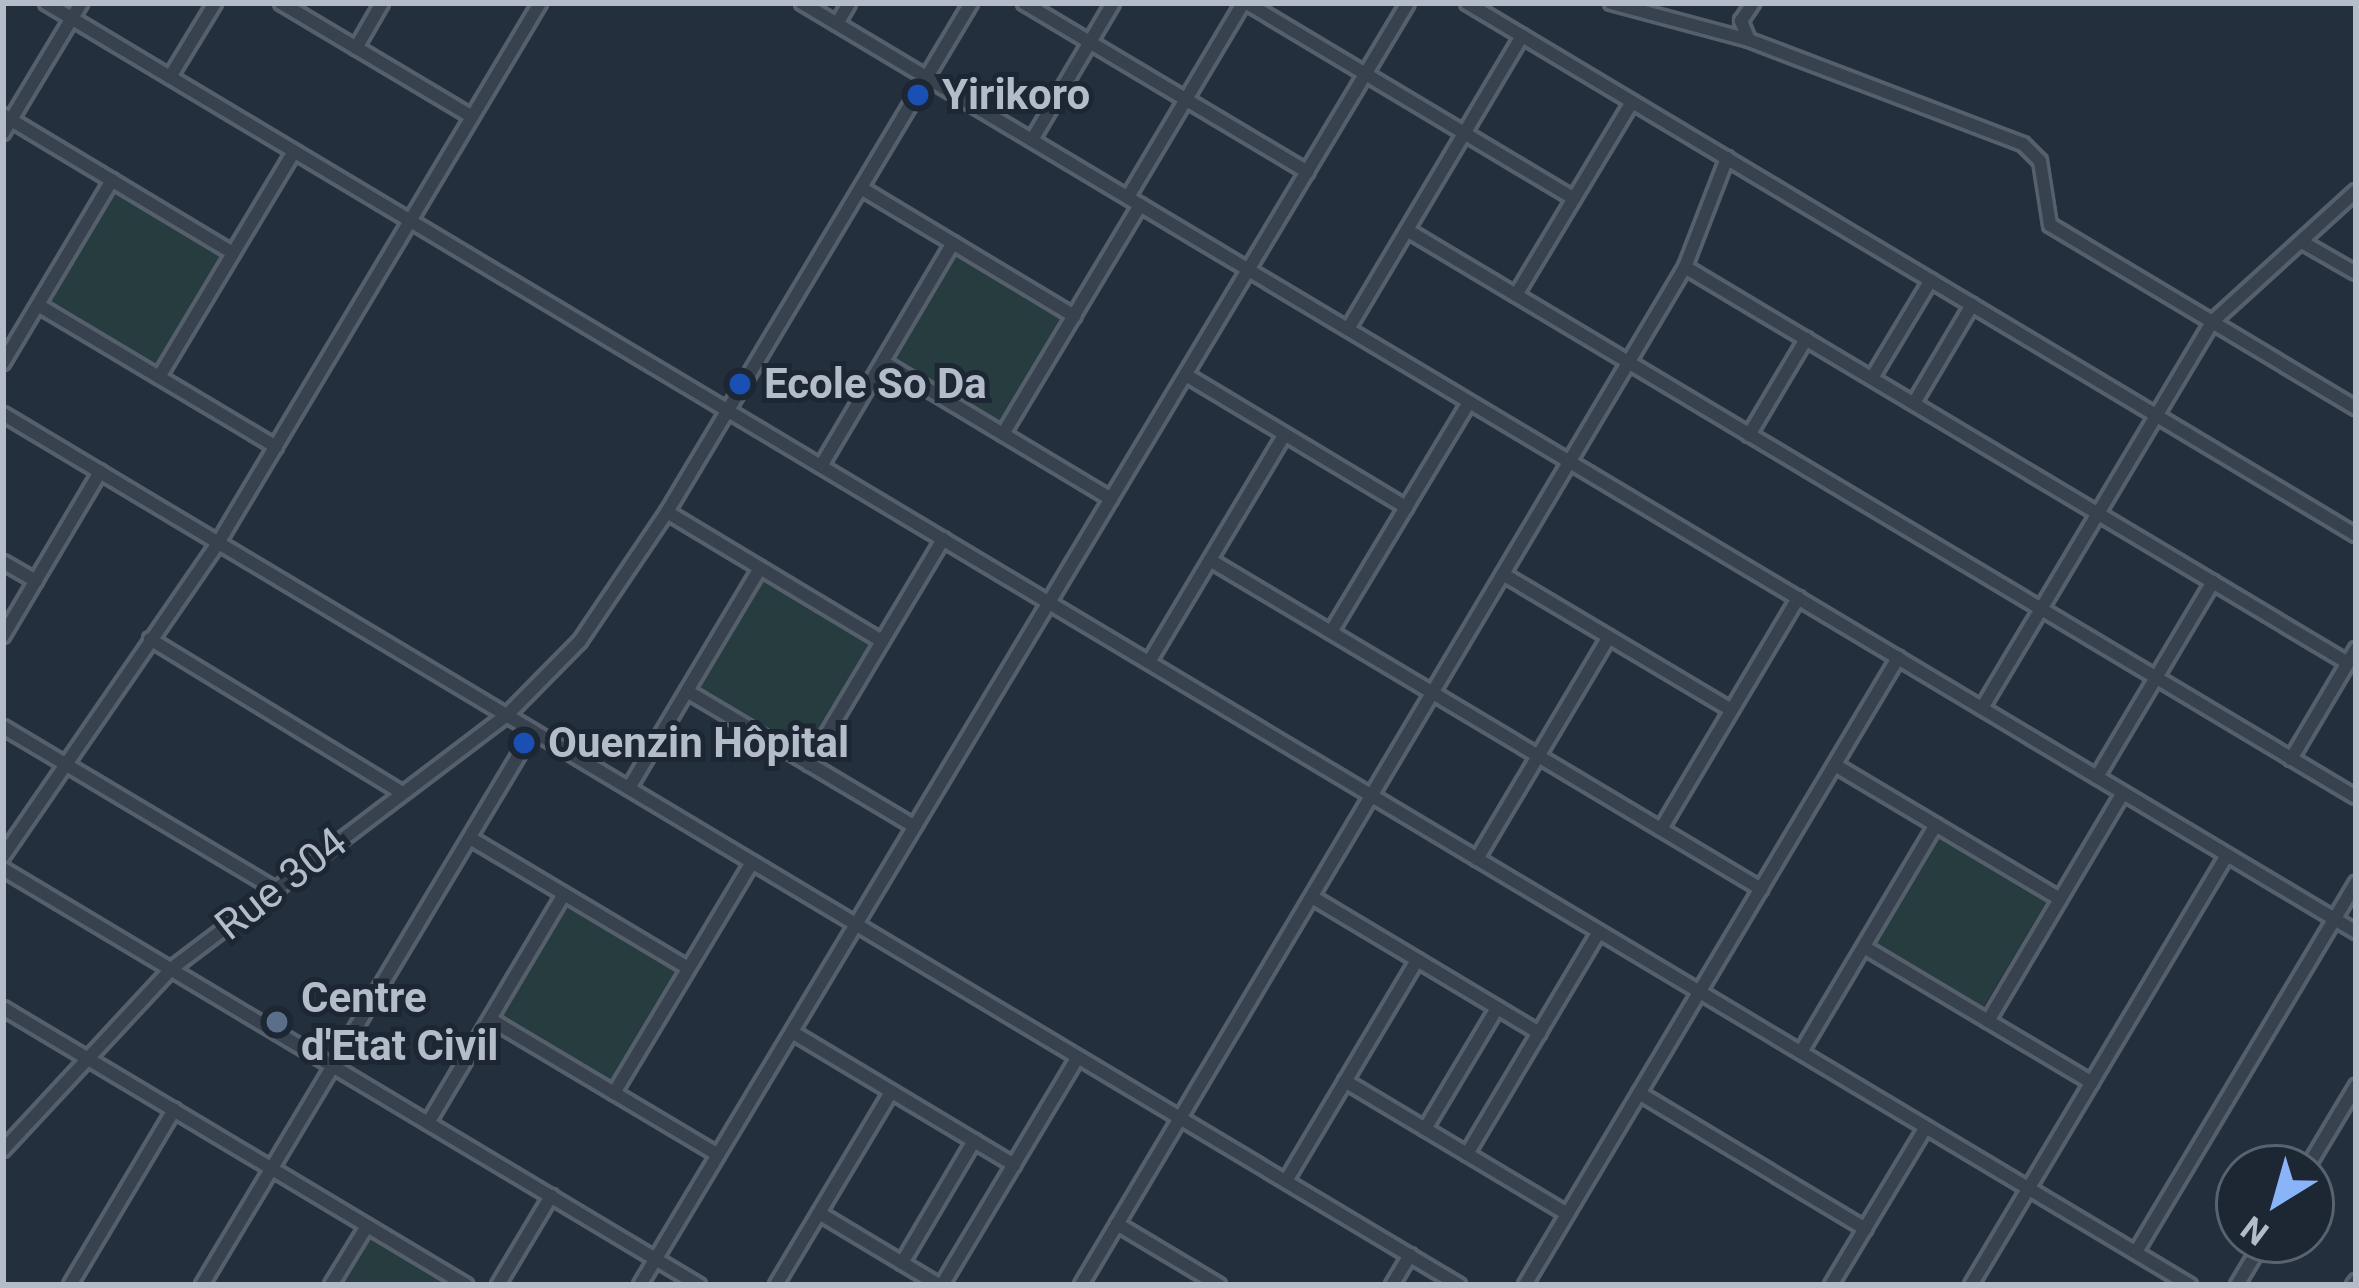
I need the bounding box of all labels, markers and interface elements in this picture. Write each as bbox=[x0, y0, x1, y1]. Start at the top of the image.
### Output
place label: Yirikoro bbox=[942, 70, 1090, 120]
marker: Yirikoro bbox=[905, 82, 931, 108]
place label: Ecole So Da bbox=[764, 359, 987, 409]
marker: Ecole So Da bbox=[727, 371, 753, 397]
place label: Ouenzin Hôpital bbox=[548, 718, 849, 768]
marker: Ouenzin Hôpital bbox=[511, 730, 537, 756]
street label: Rue 304 bbox=[205, 817, 357, 951]
place label: Centre d'Etat Civil bbox=[301, 973, 498, 1072]
marker: Centre d'Etat Civil bbox=[264, 1009, 290, 1035]
north arrow bbox=[2215, 1144, 2335, 1264]
text: N bbox=[2234, 1208, 2276, 1253]

